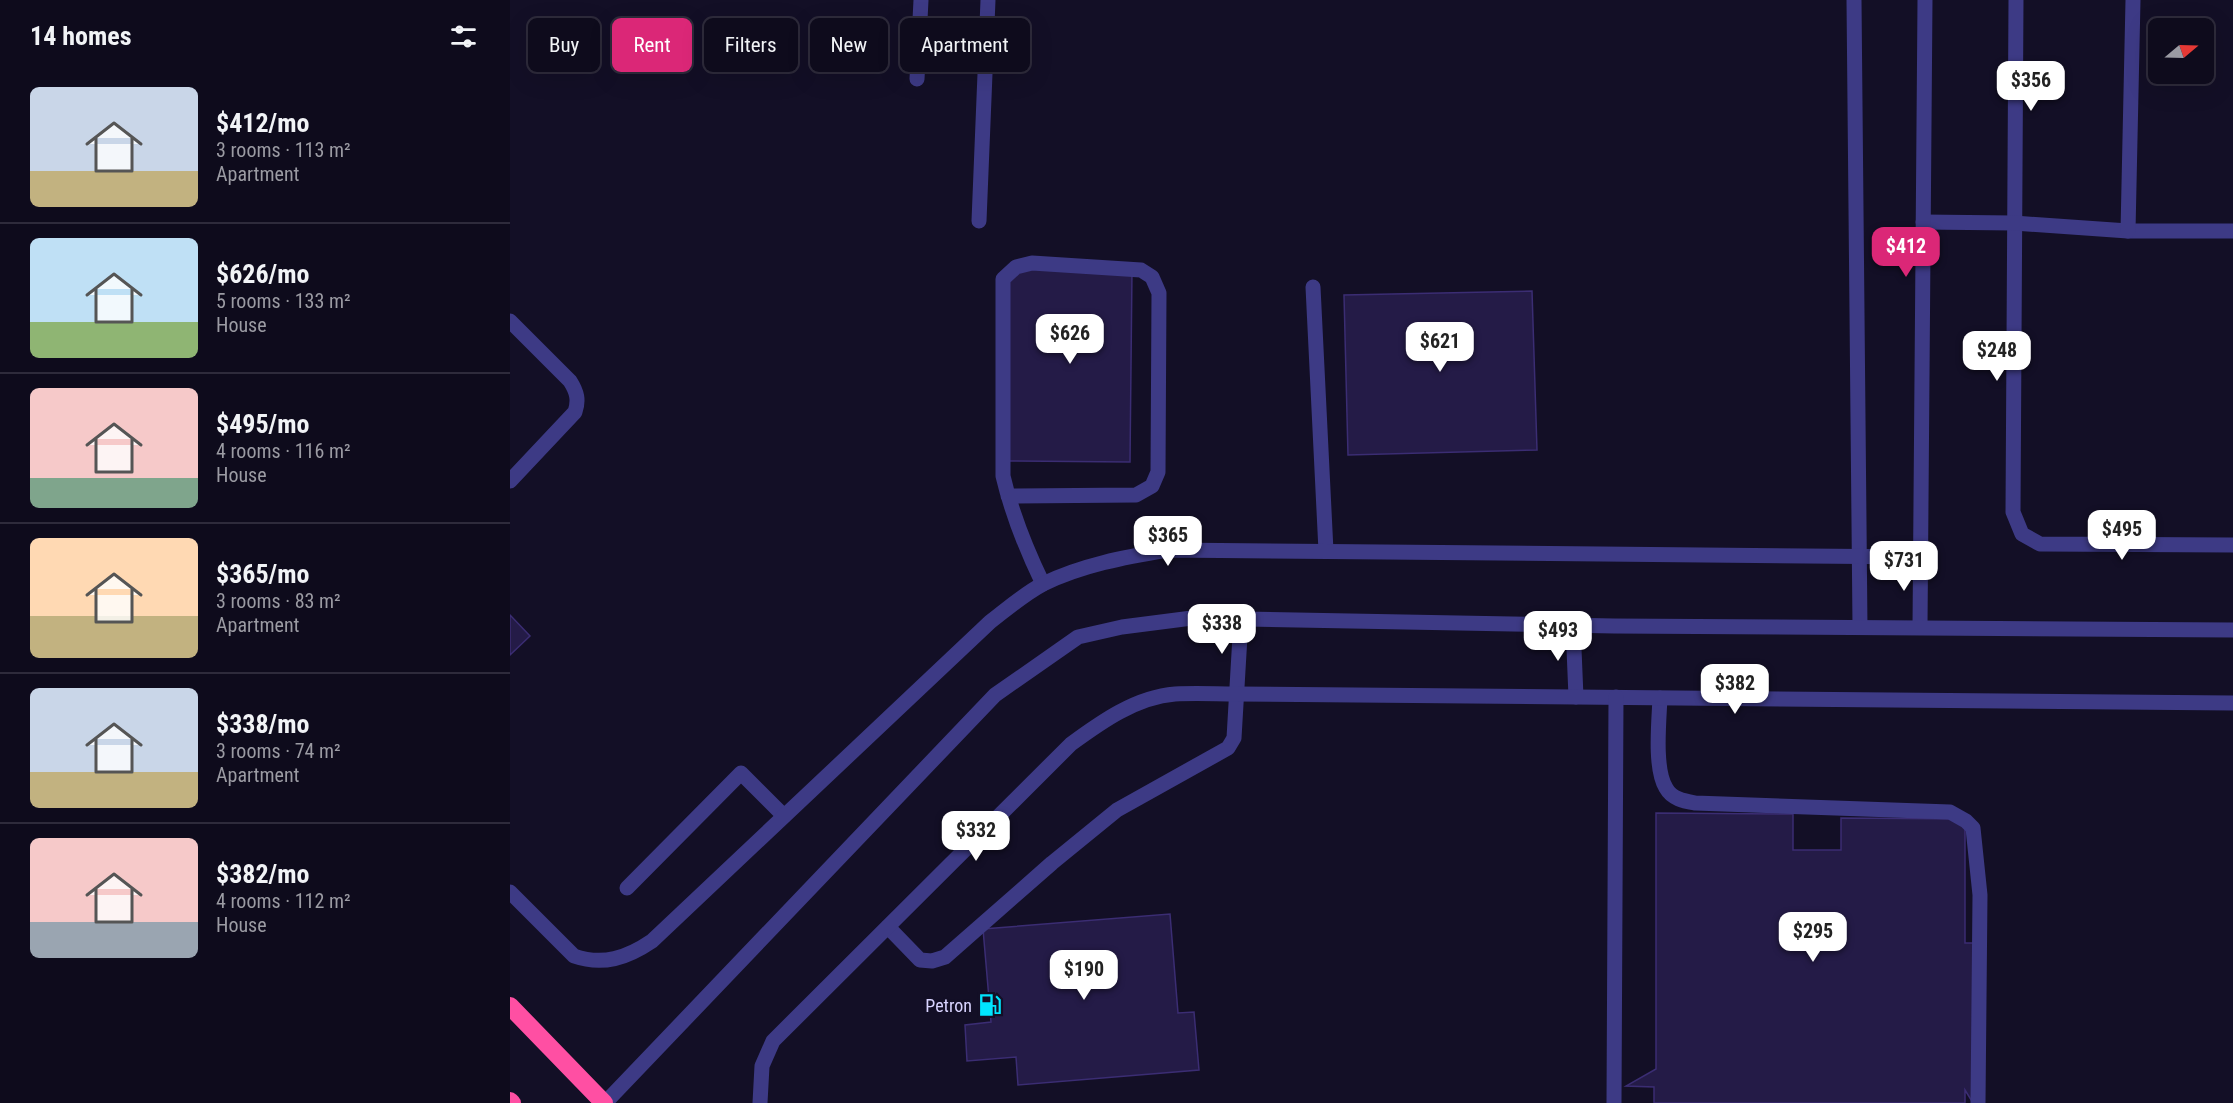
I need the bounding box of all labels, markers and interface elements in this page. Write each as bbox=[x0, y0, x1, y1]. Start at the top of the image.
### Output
chip: Buy bbox=[528, 18, 600, 72]
chip: Rent bbox=[612, 18, 692, 72]
chip: Filters bbox=[704, 18, 798, 72]
chip: New bbox=[810, 18, 888, 72]
chip: Apartment bbox=[900, 18, 1030, 72]
north arrow bbox=[2148, 18, 2214, 84]
map controls bbox=[2148, 18, 2214, 84]
icon: filters bbox=[447, 20, 480, 53]
text: 14 homes bbox=[30, 21, 132, 51]
pin: $356 bbox=[1995, 61, 2067, 112]
text: $356 bbox=[2011, 68, 2051, 92]
text: $412/mo bbox=[216, 108, 309, 138]
icon: home bbox=[78, 111, 150, 183]
text: 3 rooms · 113 m² bbox=[216, 138, 351, 162]
text: Apartment bbox=[216, 162, 300, 186]
pin: $412 bbox=[1870, 227, 1942, 278]
text: $412 bbox=[1886, 234, 1926, 258]
text: $626/mo bbox=[216, 259, 309, 289]
icon: home bbox=[78, 262, 150, 334]
text: 5 rooms · 133 m² bbox=[216, 289, 351, 313]
text: House bbox=[216, 313, 267, 337]
pin: $626 bbox=[1034, 314, 1106, 365]
text: $626 bbox=[1050, 321, 1090, 345]
pin: $621 bbox=[1404, 322, 1476, 373]
text: $621 bbox=[1420, 329, 1460, 353]
pin: $248 bbox=[1961, 331, 2033, 382]
text: $248 bbox=[1977, 338, 2017, 362]
text: $495/mo bbox=[216, 409, 309, 439]
icon: home bbox=[78, 412, 150, 484]
text: 4 rooms · 116 m² bbox=[216, 439, 351, 463]
text: House bbox=[216, 463, 267, 487]
pin: $495 bbox=[2086, 510, 2158, 561]
pin: $365 bbox=[1132, 516, 1204, 567]
text: $495 bbox=[2102, 517, 2142, 541]
text: $365 bbox=[1148, 523, 1188, 547]
pin: $731 bbox=[1868, 541, 1940, 592]
text: $731 bbox=[1884, 548, 1924, 572]
text: $365/mo bbox=[216, 559, 309, 589]
icon: home bbox=[78, 562, 150, 634]
text: 3 rooms · 83 m² bbox=[216, 589, 341, 613]
pin: $338 bbox=[1186, 604, 1258, 655]
text: $338 bbox=[1202, 611, 1242, 635]
pin: $493 bbox=[1522, 611, 1594, 662]
text: Apartment bbox=[216, 613, 300, 637]
text: $493 bbox=[1538, 618, 1578, 642]
pin: $382 bbox=[1699, 664, 1771, 715]
text: $382 bbox=[1715, 671, 1755, 695]
text: $338/mo bbox=[216, 709, 309, 739]
icon: home bbox=[78, 712, 150, 784]
text: 3 rooms · 74 m² bbox=[216, 739, 341, 763]
text: Apartment bbox=[216, 763, 300, 787]
pin: $332 bbox=[940, 811, 1012, 862]
text: $332 bbox=[956, 818, 996, 842]
text: $382/mo bbox=[216, 859, 309, 889]
icon: home bbox=[78, 862, 150, 934]
text: 4 rooms · 112 m² bbox=[216, 889, 351, 913]
pin: $295 bbox=[1777, 912, 1849, 963]
text: House bbox=[216, 913, 267, 937]
text: $295 bbox=[1793, 919, 1833, 943]
pin: $190 bbox=[1048, 950, 1120, 1001]
text: $190 bbox=[1064, 957, 1104, 981]
fuel station icon: Petron bbox=[977, 992, 1003, 1018]
place label: Petron bbox=[925, 995, 972, 1016]

